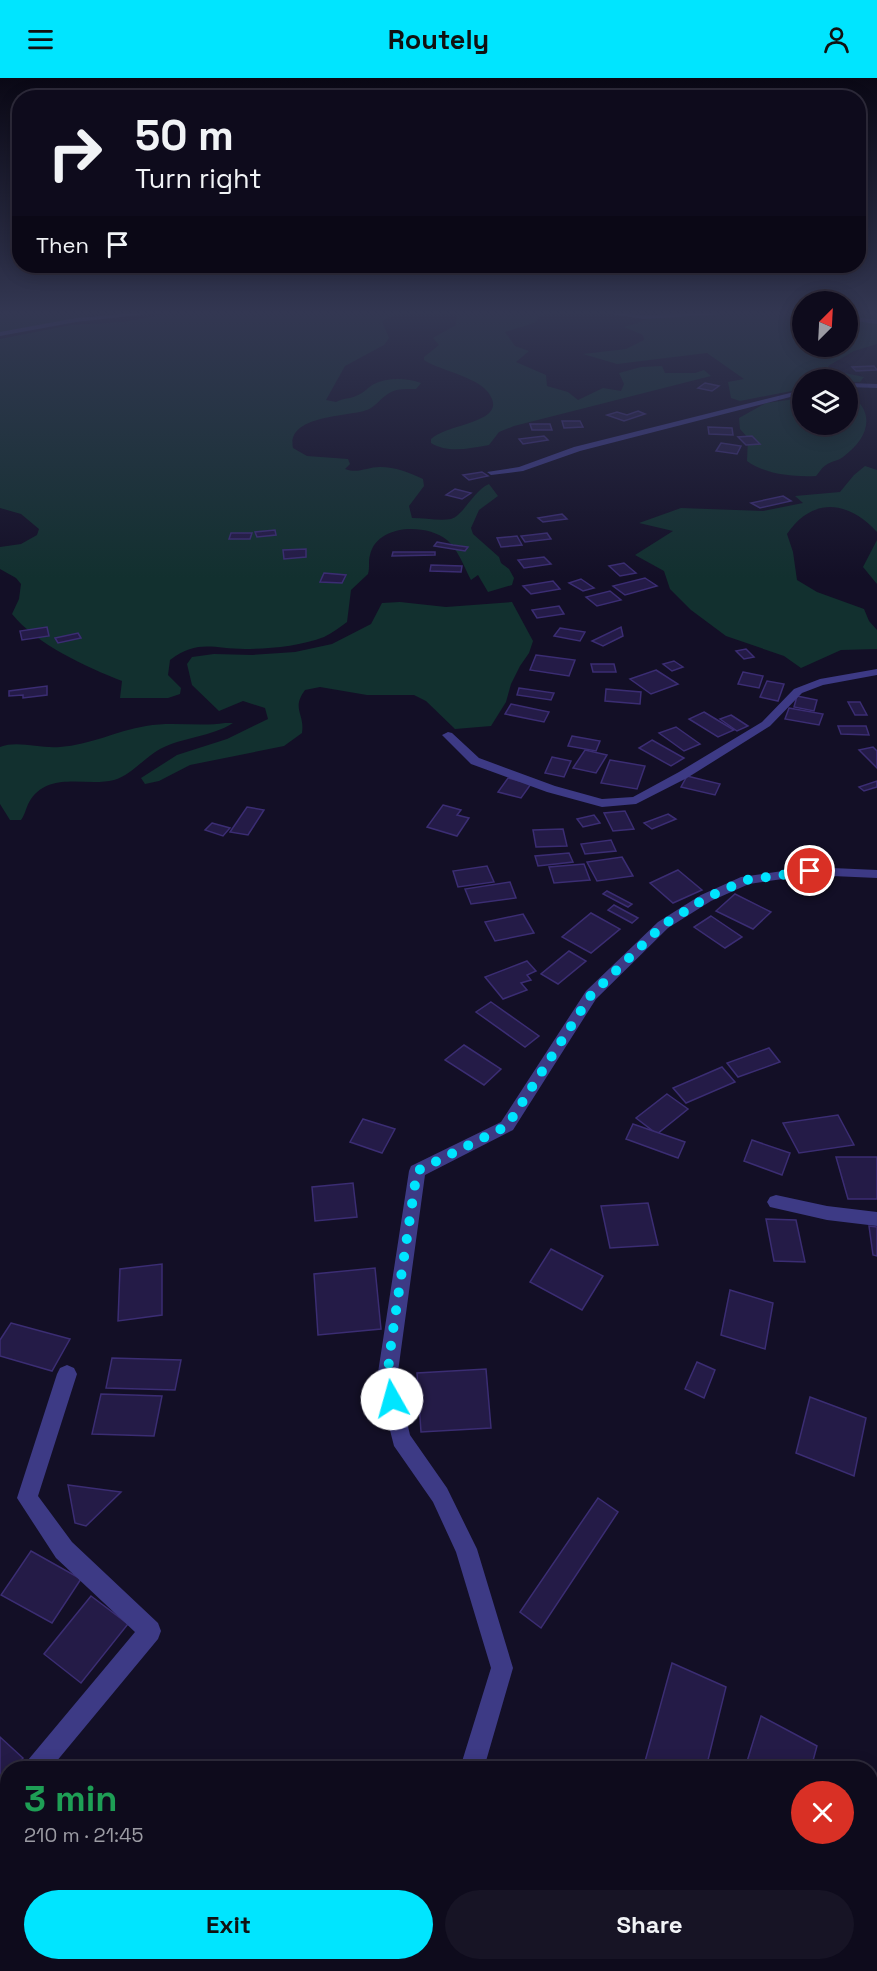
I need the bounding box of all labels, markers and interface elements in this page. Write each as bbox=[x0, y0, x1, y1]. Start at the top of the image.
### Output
text: Routely bbox=[388, 22, 489, 57]
icon: menu bbox=[24, 23, 57, 56]
icon: person bbox=[820, 23, 853, 56]
text: 50 m bbox=[135, 109, 234, 162]
icon: right bbox=[36, 114, 114, 192]
text: Turn right bbox=[135, 161, 262, 196]
icon: arrive bbox=[101, 228, 134, 261]
text: Then bbox=[36, 231, 89, 259]
north arrow bbox=[792, 291, 858, 357]
map controls bbox=[792, 291, 858, 435]
button: layers bbox=[792, 369, 858, 435]
pin bbox=[784, 845, 835, 896]
icon: arrive bbox=[793, 854, 826, 887]
position arrow bbox=[360, 1367, 424, 1431]
text: 3 min bbox=[24, 1776, 118, 1822]
button: close bbox=[791, 1781, 854, 1844]
text: 210 m · 21:45 bbox=[24, 1822, 144, 1848]
button: Exit bbox=[24, 1890, 433, 1959]
button: Share bbox=[445, 1890, 854, 1959]

